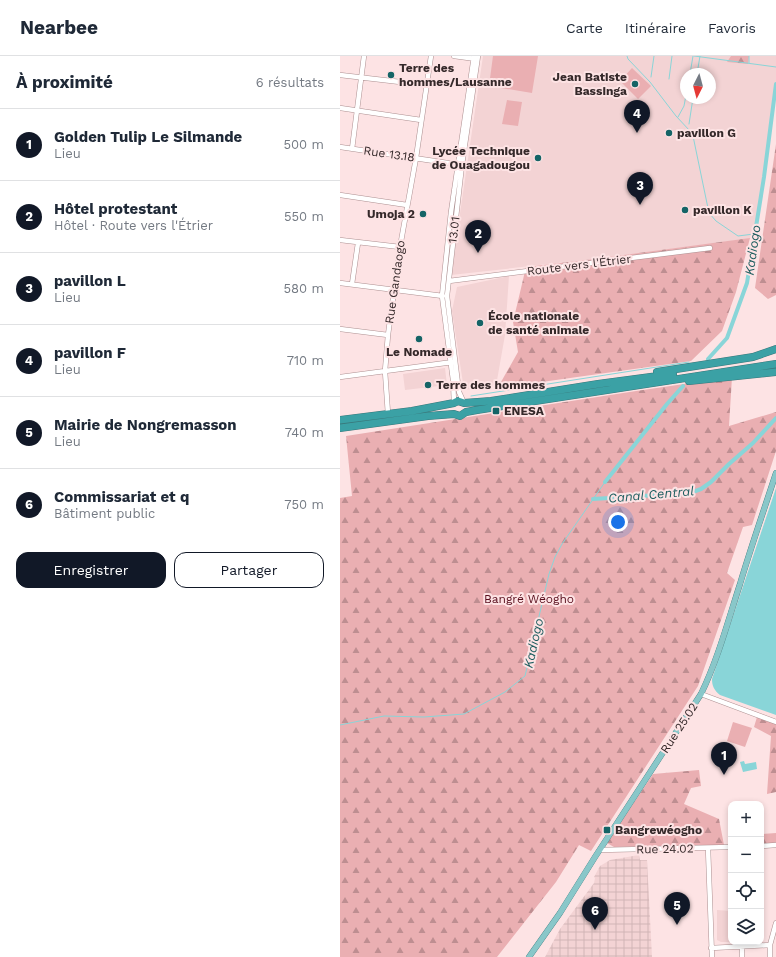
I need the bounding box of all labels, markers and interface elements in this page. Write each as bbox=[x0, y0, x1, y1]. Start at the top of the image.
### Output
text: Nearbee bbox=[20, 16, 98, 39]
text: Carte bbox=[566, 20, 603, 36]
text: Itinéraire bbox=[625, 20, 686, 36]
text: Favoris bbox=[708, 20, 756, 36]
place label: Terre des hommes/Lausanne bbox=[399, 61, 512, 89]
north arrow bbox=[680, 68, 716, 104]
marker: Terre des hommes/Lausanne bbox=[386, 70, 396, 80]
place label: Jean Batiste Bassinga bbox=[553, 70, 627, 98]
text: À proximité bbox=[16, 72, 113, 92]
text: 6 résultats bbox=[256, 75, 324, 90]
marker: Jean Batiste Bassinga bbox=[630, 79, 640, 89]
pin: 4 bbox=[624, 100, 650, 133]
place label: pavillon G bbox=[677, 126, 736, 140]
text: Golden Tulip Le Silmande bbox=[54, 128, 242, 146]
marker: pavillon G bbox=[664, 128, 674, 138]
text: 1 bbox=[26, 137, 32, 152]
text: 500 m bbox=[283, 137, 324, 152]
street label: Rue 13.18 bbox=[362, 143, 416, 165]
place label: Lycée Technique de Ouagadougou bbox=[432, 144, 530, 172]
text: Lieu bbox=[54, 146, 81, 161]
marker: Lycée Technique de Ouagadougou bbox=[533, 153, 543, 163]
pin: 3 bbox=[627, 172, 653, 205]
text: Hôtel protestant bbox=[54, 200, 177, 218]
place label: pavillon K bbox=[693, 203, 752, 217]
marker: pavillon K bbox=[680, 205, 690, 215]
place label: Umoja 2 bbox=[367, 207, 415, 221]
text: 2 bbox=[25, 209, 33, 224]
text: 550 m bbox=[284, 209, 324, 224]
marker: Umoja 2 bbox=[418, 209, 428, 219]
street label: 13.01 bbox=[445, 216, 463, 244]
text: Hôtel · Route vers l'Étrier bbox=[54, 218, 213, 233]
pin: 2 bbox=[465, 220, 491, 253]
water label: Kadiogo bbox=[742, 224, 763, 276]
street label: Rue Gandaogo bbox=[382, 239, 408, 325]
street label: Route vers l'Étrier bbox=[526, 252, 632, 278]
text: pavillon L bbox=[54, 272, 126, 290]
text: 3 bbox=[25, 281, 33, 296]
text: 580 m bbox=[284, 281, 324, 296]
text: Lieu bbox=[54, 290, 81, 305]
place label: École nationale de santé animale bbox=[488, 309, 589, 337]
marker: École nationale de santé animale bbox=[475, 318, 485, 328]
marker: Le Nomade bbox=[414, 334, 424, 344]
text: pavillon F bbox=[54, 344, 126, 362]
place label: Le Nomade bbox=[386, 345, 452, 359]
text: 4 bbox=[25, 353, 33, 368]
text: 710 m bbox=[287, 353, 324, 368]
text: Lieu bbox=[54, 362, 81, 377]
place label: Terre des hommes bbox=[436, 378, 546, 392]
marker: Terre des hommes bbox=[423, 380, 433, 390]
place label: ENESA bbox=[504, 404, 545, 418]
marker: ENESA bbox=[491, 406, 501, 416]
text: Mairie de Nongremasson bbox=[54, 416, 237, 434]
text: 5 bbox=[25, 425, 33, 440]
text: 740 m bbox=[285, 425, 324, 440]
text: Lieu bbox=[54, 434, 81, 449]
water label: Canal Central bbox=[607, 483, 695, 506]
text: Commissariat et q bbox=[54, 488, 189, 506]
text: 6 bbox=[25, 497, 33, 512]
text: 750 m bbox=[284, 497, 324, 512]
text: Bâtiment public bbox=[54, 506, 155, 521]
your location bbox=[608, 512, 628, 532]
button: Enregistrer bbox=[16, 552, 166, 588]
button: Partager bbox=[174, 552, 324, 588]
park label: Bangré Wéogho bbox=[484, 592, 574, 606]
water label: Kadiogo bbox=[520, 617, 546, 669]
street label: Rue 25.02 bbox=[657, 700, 701, 756]
pin: 1 bbox=[711, 742, 737, 775]
map controls bbox=[728, 801, 764, 945]
button: + bbox=[728, 801, 764, 837]
place label: Bangrewéogho bbox=[615, 823, 702, 837]
marker: Bangrewéogho bbox=[602, 825, 612, 835]
button: − bbox=[728, 837, 764, 873]
street label: Rue 24.02 bbox=[636, 841, 694, 857]
button: locate bbox=[728, 873, 764, 909]
pin: 5 bbox=[664, 892, 690, 925]
pin: 6 bbox=[582, 897, 608, 930]
button: layers bbox=[728, 909, 764, 945]

